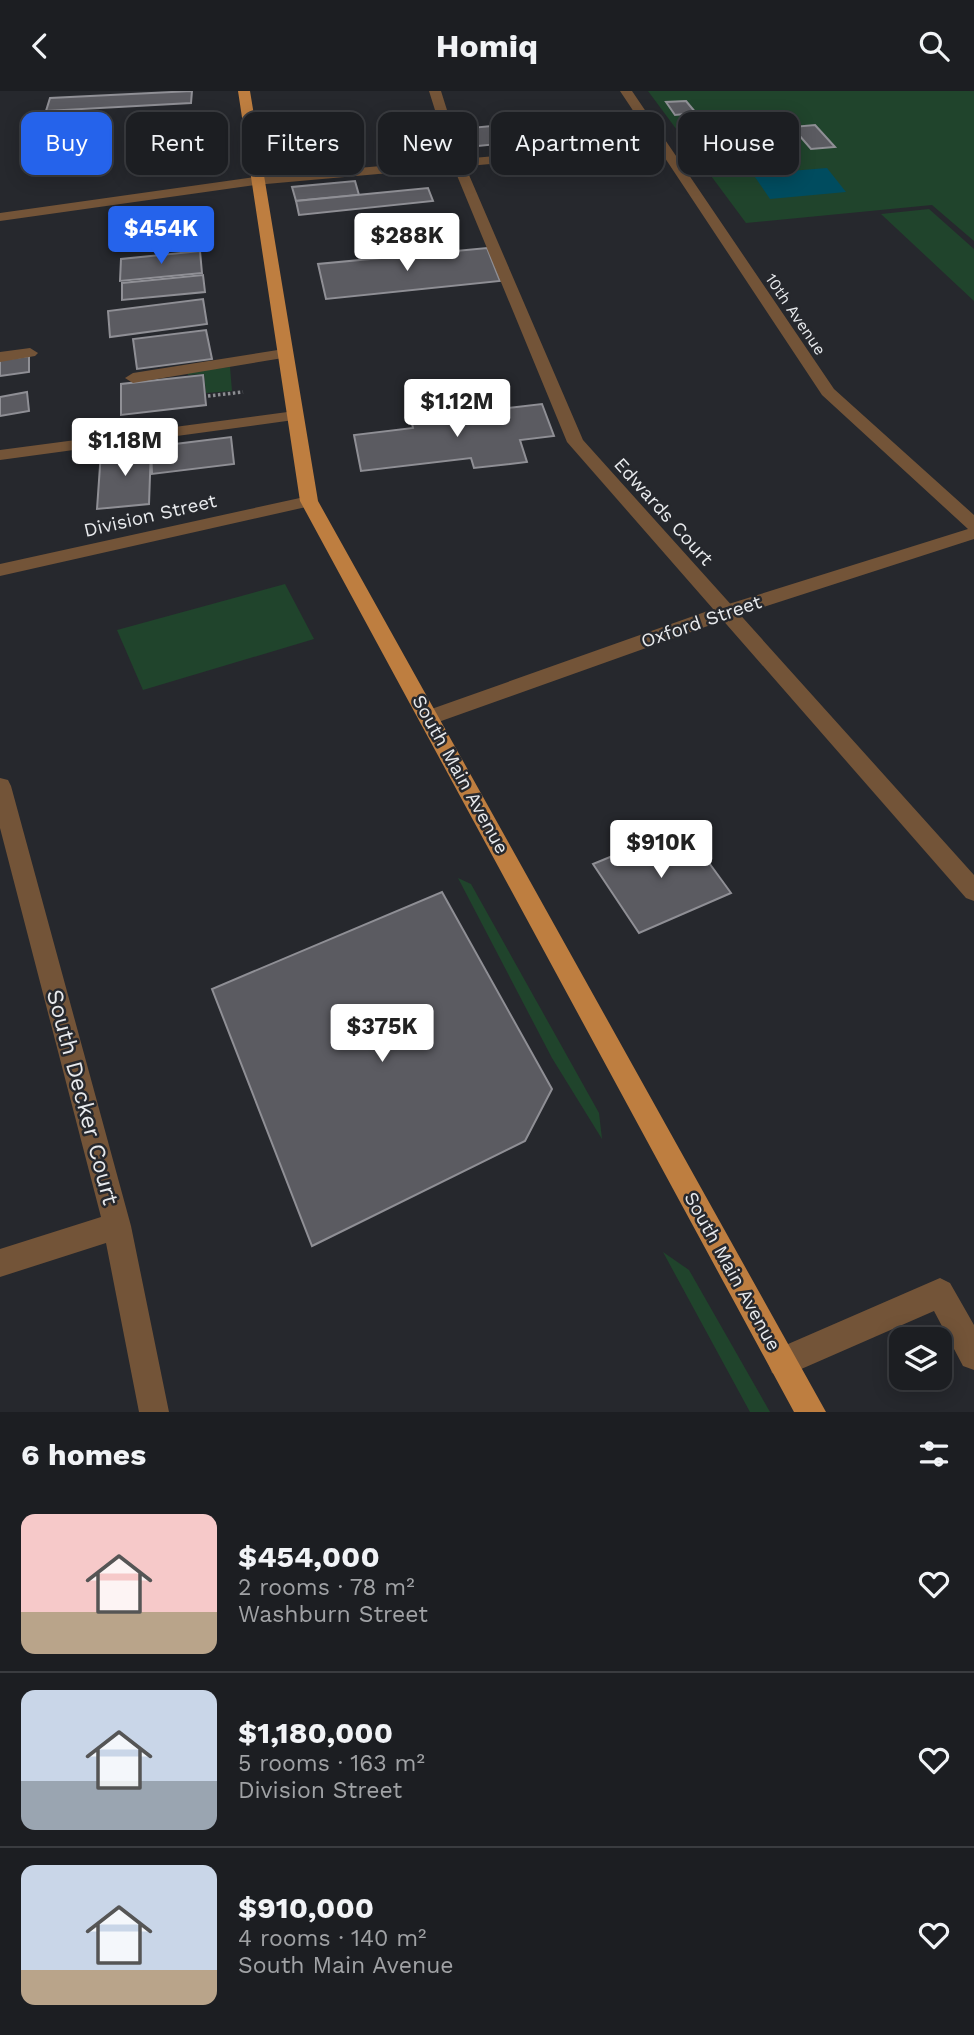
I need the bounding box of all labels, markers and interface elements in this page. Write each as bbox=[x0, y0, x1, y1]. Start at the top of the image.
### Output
icon: back bbox=[21, 27, 59, 65]
text: Homiq bbox=[436, 27, 538, 65]
icon: search bbox=[915, 27, 953, 65]
chip: Buy bbox=[21, 112, 112, 175]
chip: Rent bbox=[126, 112, 228, 175]
chip: Filters bbox=[242, 112, 364, 175]
chip: New bbox=[378, 112, 477, 175]
chip: Apartment bbox=[491, 112, 664, 175]
chip: House bbox=[678, 112, 799, 175]
pin: $454K bbox=[112, 207, 210, 266]
pin: $288K bbox=[358, 213, 456, 273]
text: $454K bbox=[124, 215, 198, 242]
text: $288K bbox=[370, 222, 444, 249]
street label: 10th Avenue bbox=[761, 270, 830, 359]
pin: $1.12M bbox=[400, 379, 514, 439]
text: $1.12M bbox=[420, 388, 494, 415]
pin: $1.18M bbox=[68, 419, 182, 478]
text: $1.18M bbox=[88, 427, 162, 454]
street label: Edwards Court bbox=[609, 453, 718, 570]
street label: Division Street bbox=[82, 489, 219, 542]
street label: Oxford Street bbox=[638, 590, 764, 653]
street label: South Main Avenue bbox=[407, 691, 514, 858]
pin: $910K bbox=[612, 821, 710, 880]
text: $910K bbox=[626, 829, 696, 856]
street label: South Decker Court bbox=[41, 986, 124, 1208]
pin: $375K bbox=[333, 1005, 431, 1064]
text: $375K bbox=[347, 1013, 417, 1040]
street label: South Main Avenue bbox=[679, 1188, 786, 1355]
map controls bbox=[889, 1327, 952, 1390]
button: layers bbox=[889, 1327, 952, 1390]
icon: filters bbox=[915, 1435, 953, 1473]
text: 6 homes bbox=[21, 1437, 146, 1472]
text: $454,000 bbox=[238, 1539, 380, 1574]
icon: home bbox=[77, 1542, 161, 1626]
icon: heart bbox=[915, 1565, 953, 1603]
text: 2 rooms · 78 m² bbox=[238, 1574, 415, 1601]
text: Washburn Street bbox=[238, 1601, 428, 1628]
text: $1,180,000 bbox=[238, 1715, 393, 1750]
icon: home bbox=[77, 1718, 161, 1802]
icon: heart bbox=[915, 1741, 953, 1779]
text: 5 rooms · 163 m² bbox=[238, 1750, 425, 1777]
text: Division Street bbox=[238, 1777, 402, 1804]
text: $910,000 bbox=[238, 1890, 374, 1925]
icon: home bbox=[77, 1893, 161, 1977]
icon: heart bbox=[915, 1916, 953, 1954]
text: 4 rooms · 140 m² bbox=[238, 1925, 426, 1952]
text: South Main Avenue bbox=[238, 1952, 454, 1979]

